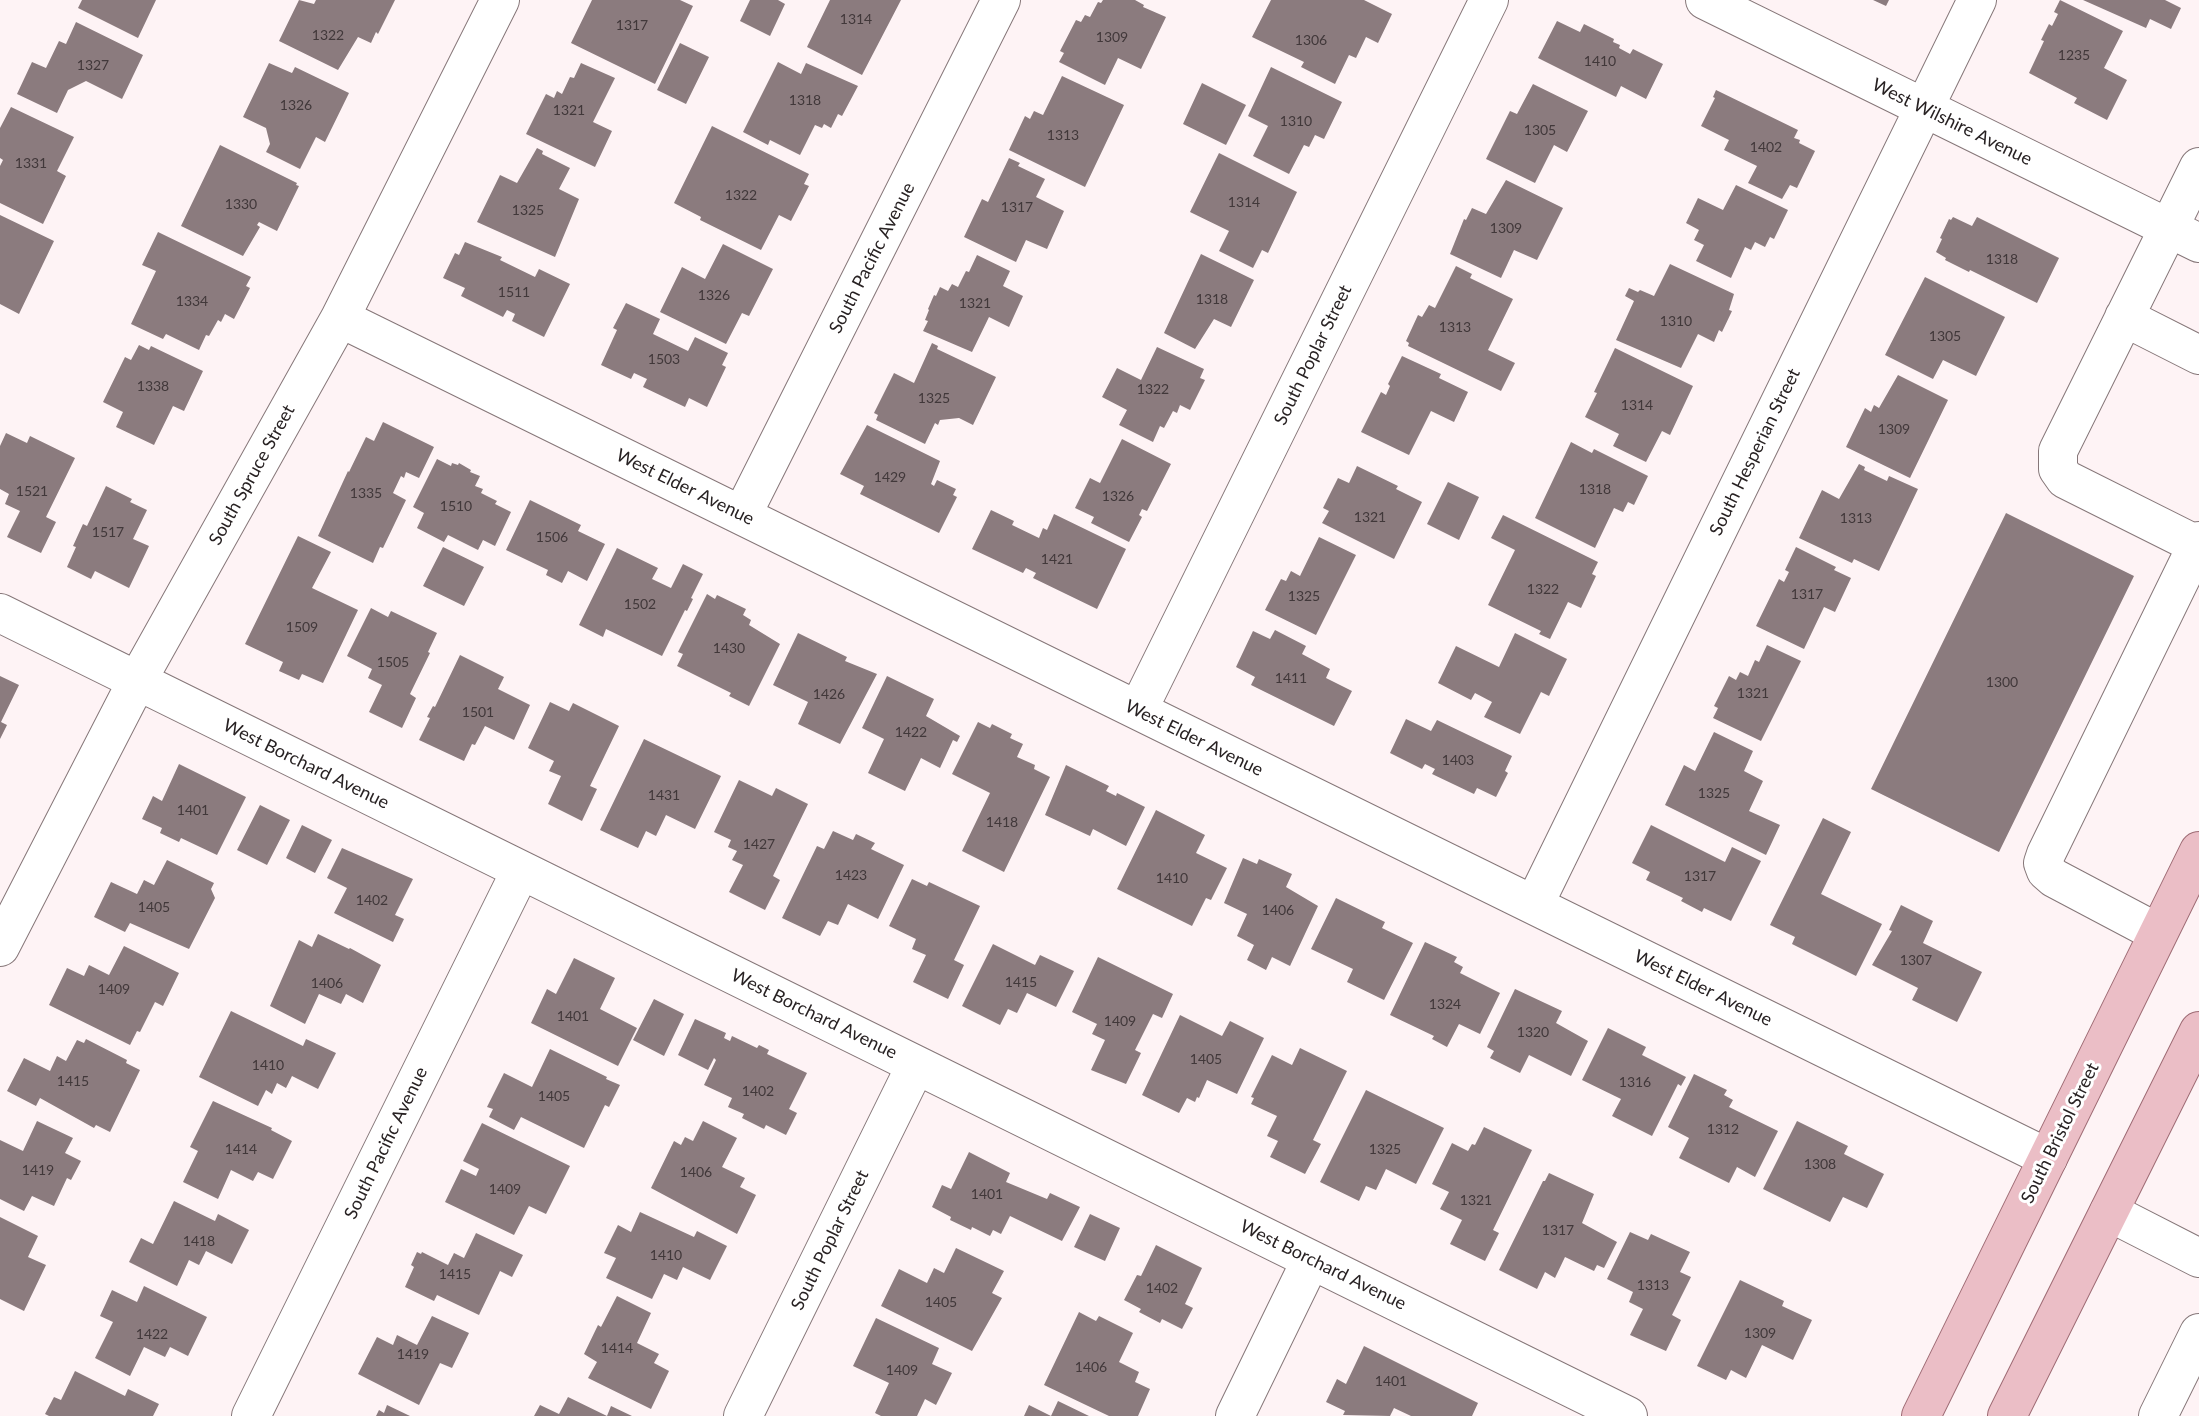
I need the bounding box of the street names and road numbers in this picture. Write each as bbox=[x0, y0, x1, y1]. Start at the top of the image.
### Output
street label: West Wilshire Avenue bbox=[1869, 74, 2035, 170]
street label: South Pacific Avenue bbox=[825, 179, 919, 337]
street label: South Poplar Street bbox=[1270, 281, 1356, 429]
street label: South Hesperian Street bbox=[1705, 365, 1805, 539]
street label: South Spruce Street bbox=[204, 401, 300, 549]
street label: West Elder Avenue bbox=[612, 444, 758, 530]
street label: West Elder Avenue bbox=[1121, 695, 1267, 781]
street label: West Borchard Avenue bbox=[220, 714, 392, 814]
street label: West Elder Avenue bbox=[1630, 945, 1776, 1031]
street label: West Borchard Avenue bbox=[728, 964, 900, 1064]
street label: South Bristol Street bbox=[2017, 1059, 2103, 1207]
street label: South Pacific Avenue bbox=[340, 1063, 432, 1223]
street label: South Poplar Street bbox=[787, 1166, 873, 1314]
street label: West Borchard Avenue bbox=[1237, 1215, 1409, 1315]

